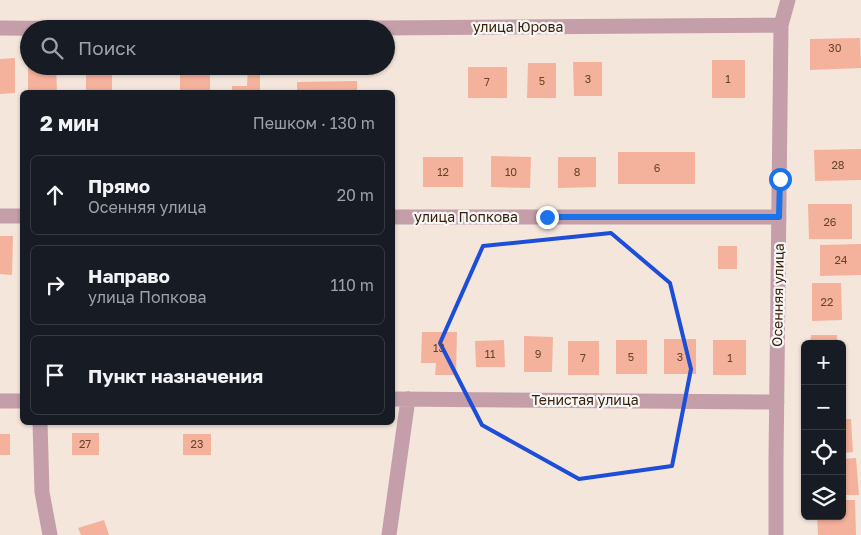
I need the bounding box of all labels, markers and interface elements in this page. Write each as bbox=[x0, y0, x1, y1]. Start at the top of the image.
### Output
street label: улица Юрова bbox=[473, 18, 563, 35]
search box bbox=[20, 20, 395, 75]
icon: search bbox=[38, 34, 66, 62]
text: Поиск bbox=[78, 36, 137, 59]
house number: 30 bbox=[828, 41, 842, 54]
house number: 3 bbox=[585, 72, 591, 85]
house number: 1 bbox=[725, 72, 731, 85]
house number: 5 bbox=[539, 74, 545, 87]
house number: 7 bbox=[484, 75, 490, 88]
text: 2 мин bbox=[40, 110, 99, 136]
text: Пешком · 130 m bbox=[253, 113, 375, 133]
house number: 28 bbox=[831, 158, 845, 171]
house number: 6 bbox=[654, 161, 661, 174]
house number: 12 bbox=[437, 165, 449, 178]
house number: 10 bbox=[505, 165, 517, 178]
house number: 8 bbox=[574, 165, 581, 178]
route start bbox=[769, 168, 792, 191]
text: Прямо bbox=[88, 174, 150, 197]
icon: ahead bbox=[41, 181, 69, 209]
text: 20 m bbox=[337, 185, 374, 205]
text: Осенняя улица bbox=[88, 197, 206, 217]
route end bbox=[536, 206, 559, 229]
street label: улица Попкова bbox=[414, 208, 518, 225]
house number: 26 bbox=[823, 215, 837, 228]
street label: Осенняя улица bbox=[768, 243, 787, 347]
house number: 24 bbox=[834, 253, 848, 266]
text: Направо bbox=[88, 264, 170, 287]
icon: right bbox=[41, 271, 69, 299]
text: 110 m bbox=[330, 275, 374, 295]
text: улица Попкова bbox=[88, 287, 207, 307]
house number: 22 bbox=[821, 295, 833, 308]
map controls bbox=[801, 340, 846, 520]
button: + bbox=[801, 340, 846, 385]
house number: 13 bbox=[433, 341, 445, 354]
house number: 11 bbox=[485, 347, 495, 360]
house number: 9 bbox=[535, 347, 541, 360]
house number: 5 bbox=[628, 350, 634, 363]
house number: 3 bbox=[677, 350, 683, 363]
house number: 7 bbox=[580, 351, 586, 364]
house number: 1 bbox=[727, 351, 733, 364]
icon: arrive bbox=[41, 361, 69, 389]
text: Пункт назначения bbox=[88, 364, 263, 387]
button: − bbox=[801, 385, 846, 430]
street label: Тенистая улица bbox=[531, 391, 639, 408]
button: locate bbox=[801, 430, 846, 475]
house number: 27 bbox=[79, 437, 91, 450]
house number: 23 bbox=[191, 437, 203, 450]
button: layers bbox=[801, 475, 846, 520]

